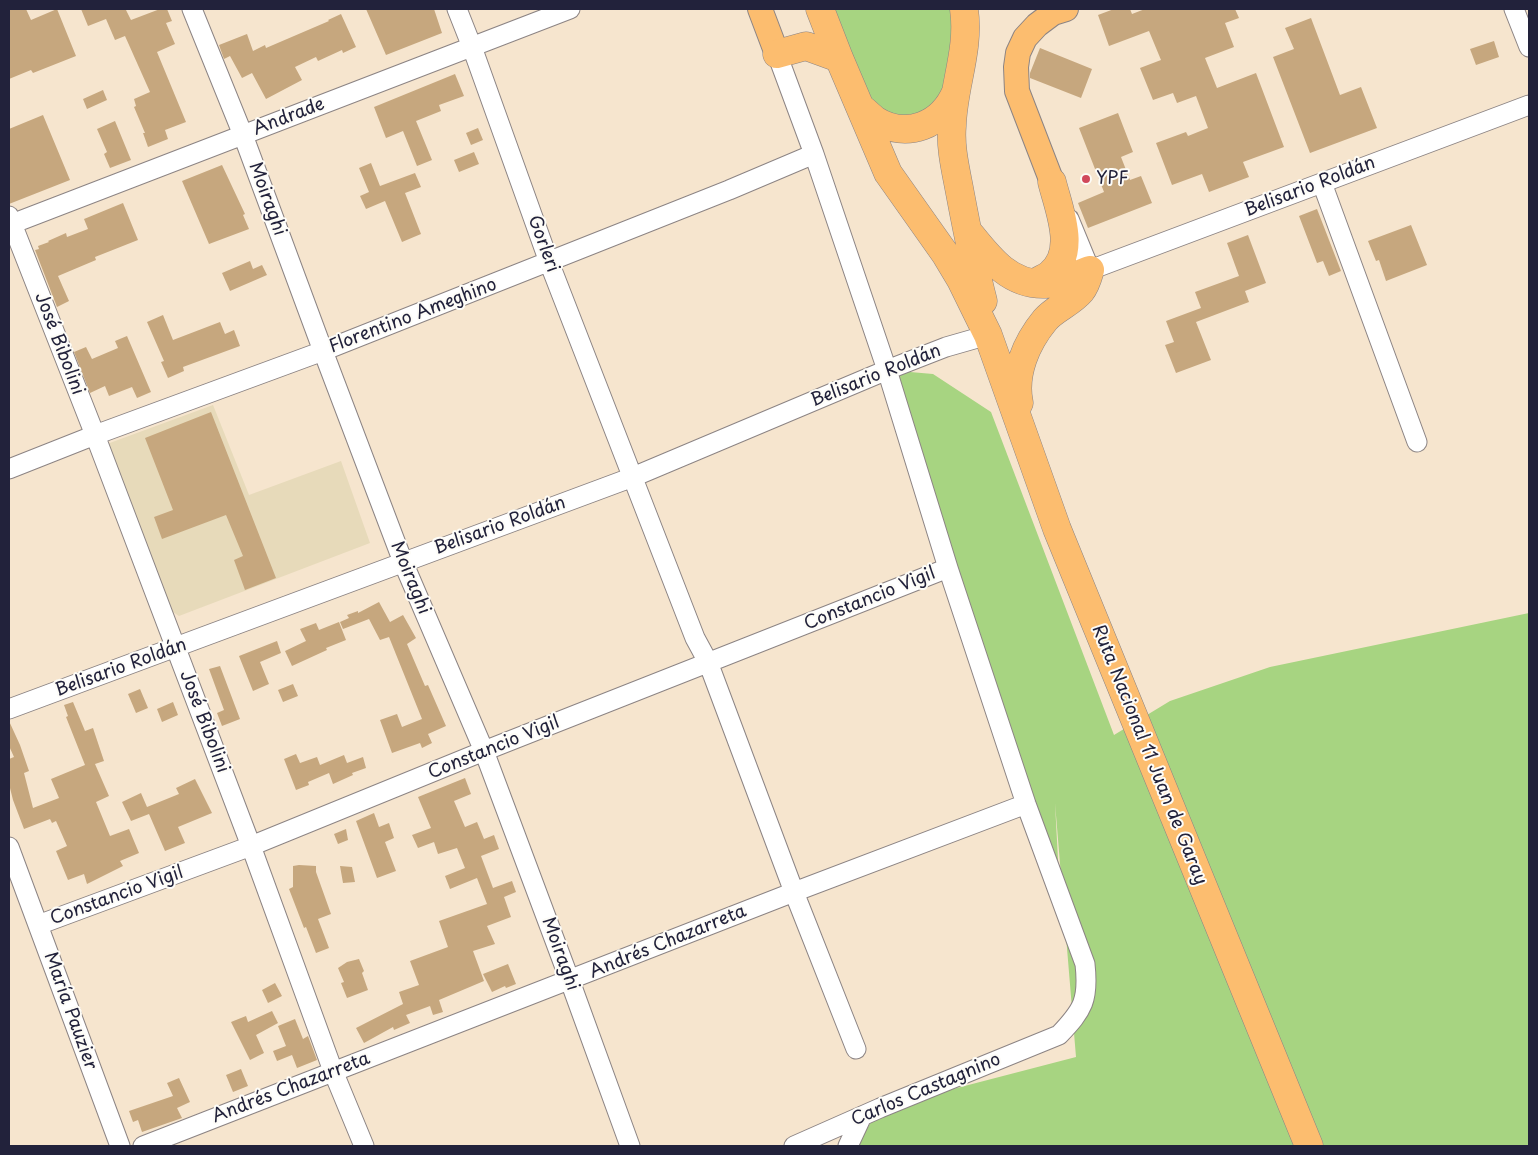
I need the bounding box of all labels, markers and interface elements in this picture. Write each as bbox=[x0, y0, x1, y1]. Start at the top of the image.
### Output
street label: Andrade bbox=[250, 93, 328, 141]
street label: Belisario Roldán bbox=[1242, 152, 1378, 222]
street label: Moiraghi bbox=[244, 159, 290, 239]
place label: YPF bbox=[1096, 168, 1129, 190]
marker: YPF bbox=[1080, 173, 1092, 185]
street label: Gorleri bbox=[523, 213, 563, 275]
street label: Florentino Ameghino bbox=[326, 274, 500, 358]
street label: José Bibolini bbox=[30, 290, 88, 398]
street label: Belisario Roldán bbox=[808, 340, 944, 412]
street label: Belisario Roldán bbox=[431, 492, 569, 560]
street label: Moiraghi bbox=[386, 538, 434, 618]
street label: Constancio Vigil bbox=[801, 563, 939, 635]
street label: Ruta Nacional 11 Juan de Garay bbox=[1087, 622, 1211, 888]
street label: Belisario Roldán bbox=[52, 634, 190, 702]
street label: José Bibolini bbox=[175, 668, 233, 776]
street label: Constancio Vigil bbox=[425, 712, 563, 784]
street label: Constancio Vigil bbox=[47, 862, 187, 930]
street label: Andrés Chazarreta bbox=[586, 901, 750, 983]
street label: Moiraghi bbox=[537, 914, 583, 994]
street label: María Pauzier bbox=[39, 949, 101, 1073]
street label: Andrés Chazarreta bbox=[209, 1048, 373, 1128]
street label: Carlos Castagnino bbox=[848, 1049, 1004, 1131]

